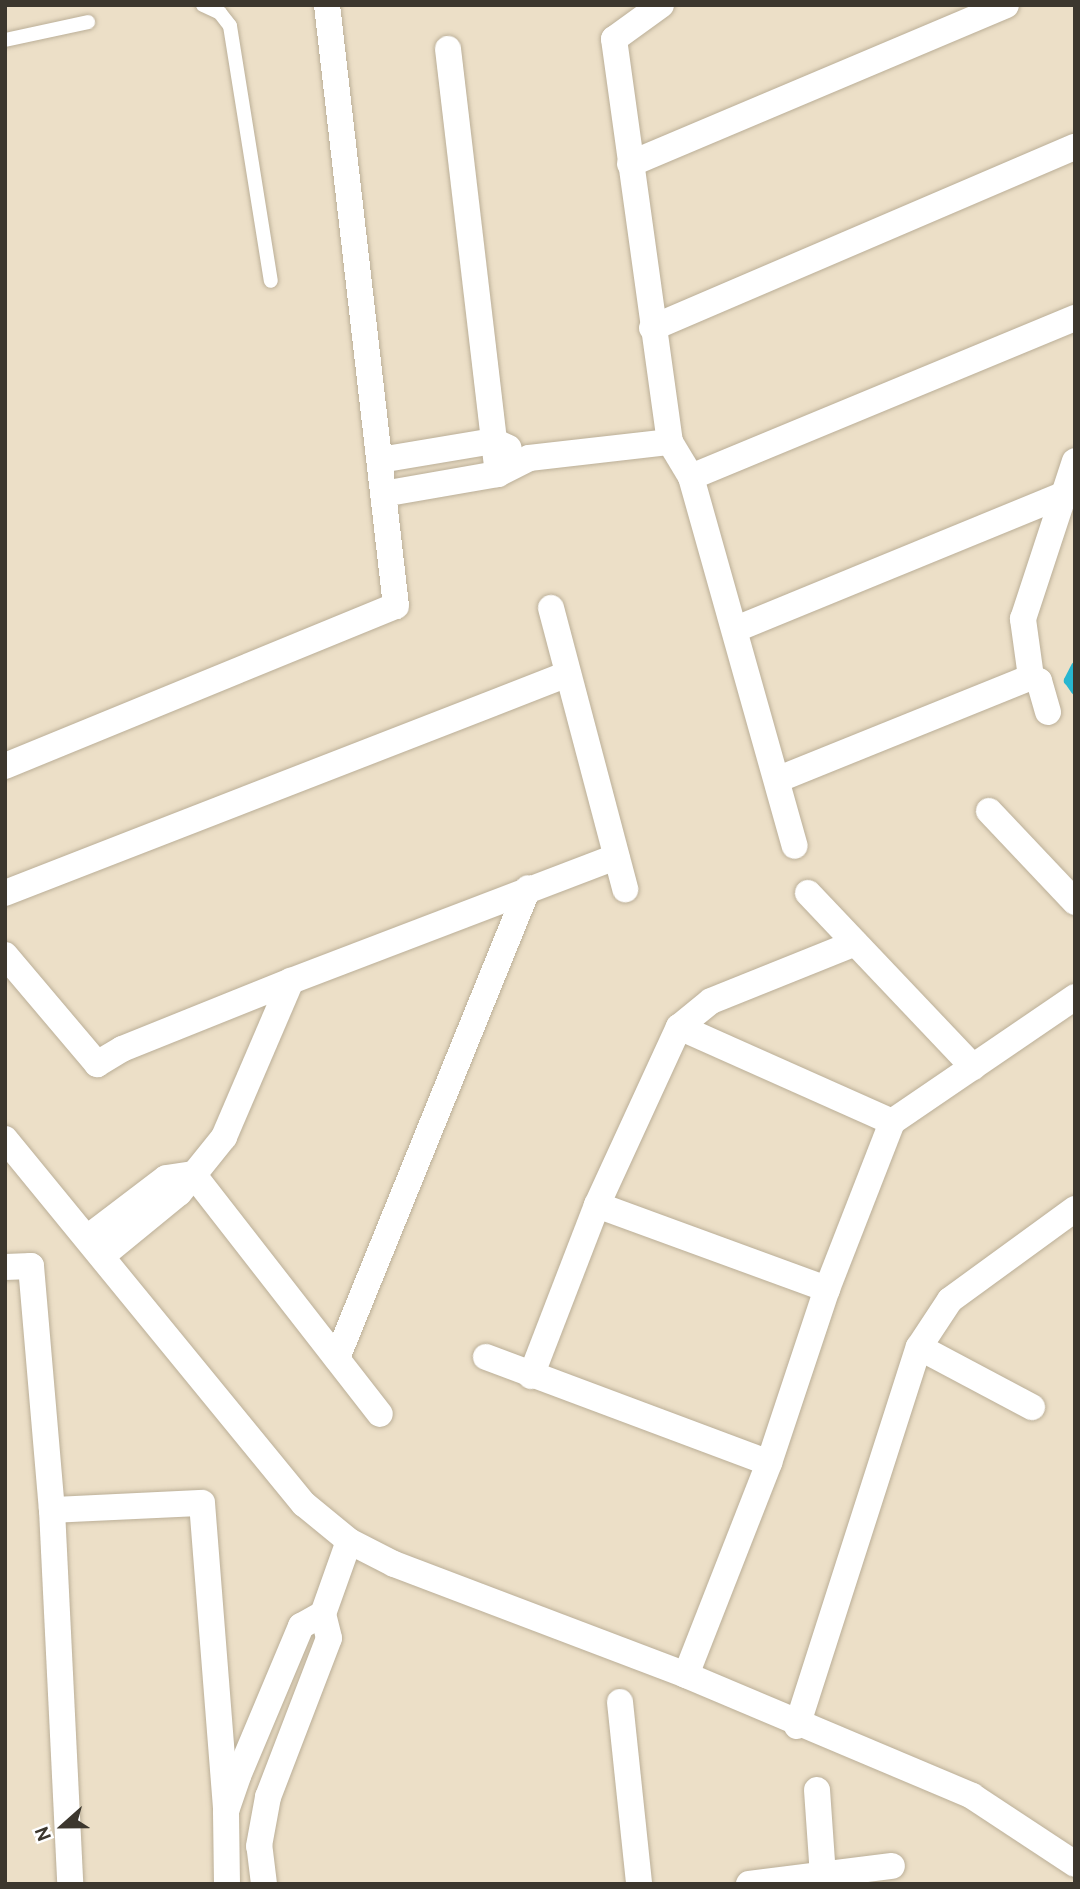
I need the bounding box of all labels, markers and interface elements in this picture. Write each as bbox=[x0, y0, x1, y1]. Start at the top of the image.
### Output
north arrow bbox=[28, 1791, 98, 1861]
text: N bbox=[30, 1823, 56, 1844]

